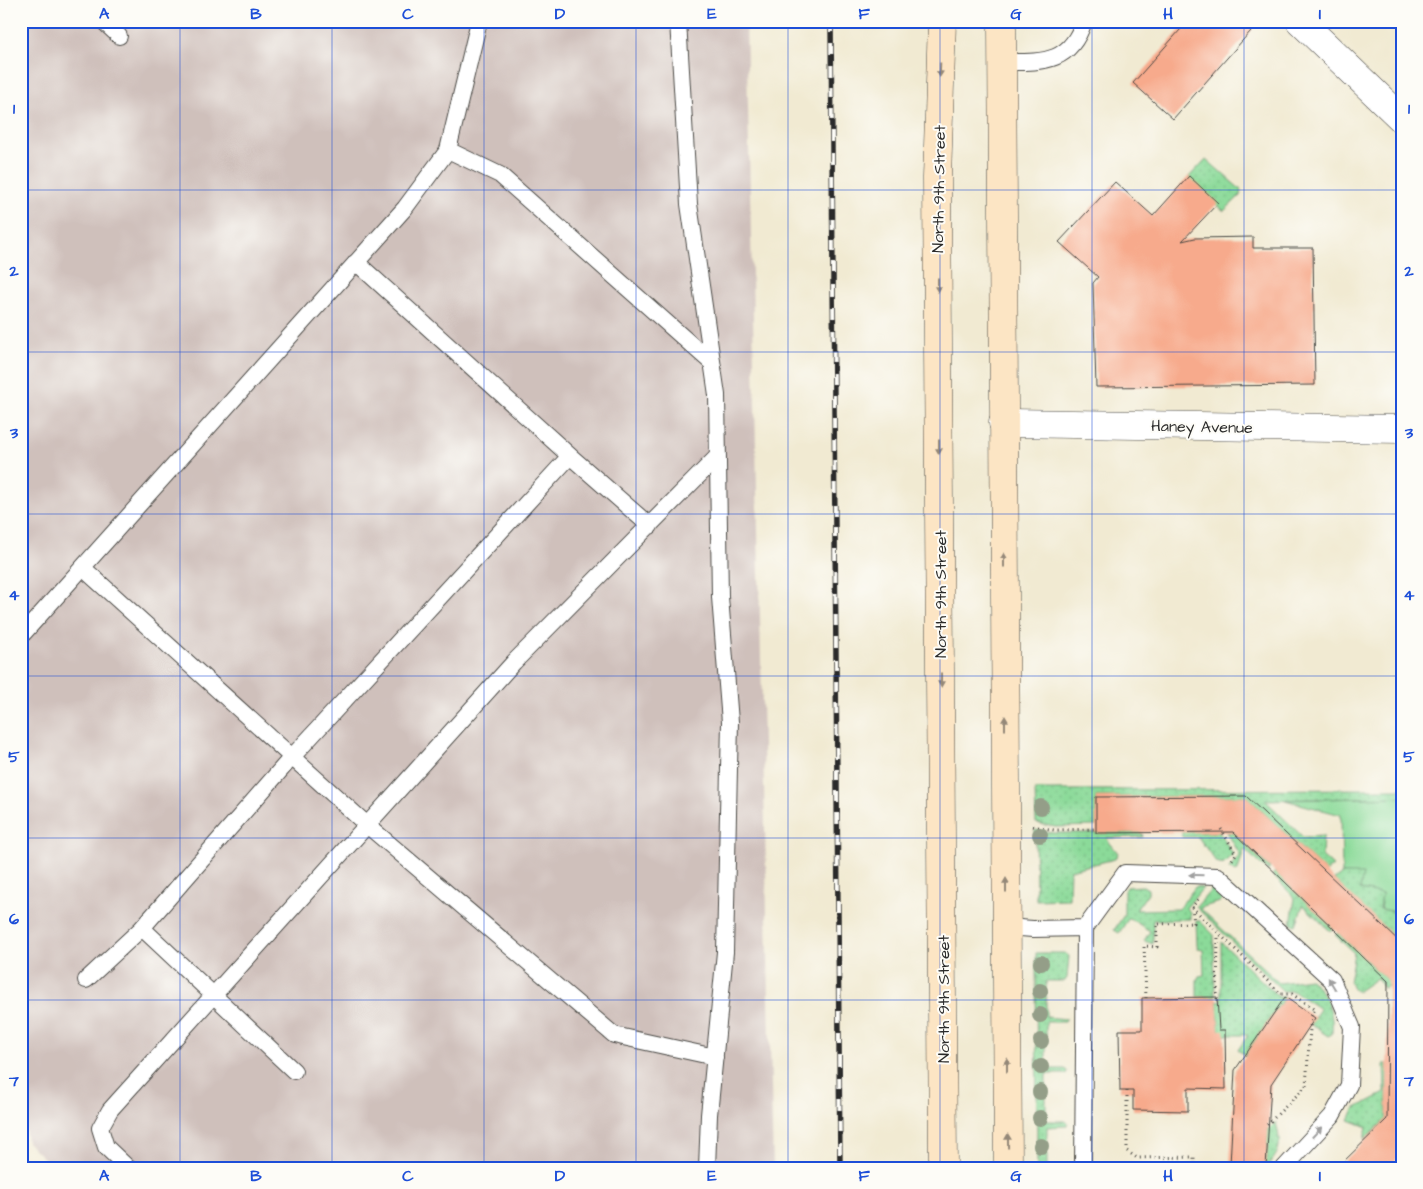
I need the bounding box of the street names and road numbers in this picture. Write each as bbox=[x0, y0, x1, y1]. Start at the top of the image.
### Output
street label: North 9th Street bbox=[927, 124, 951, 253]
street label: Haney Avenue bbox=[1151, 415, 1253, 440]
street label: North 9th Street bbox=[930, 530, 952, 658]
street label: North 9th Street bbox=[933, 935, 955, 1063]

